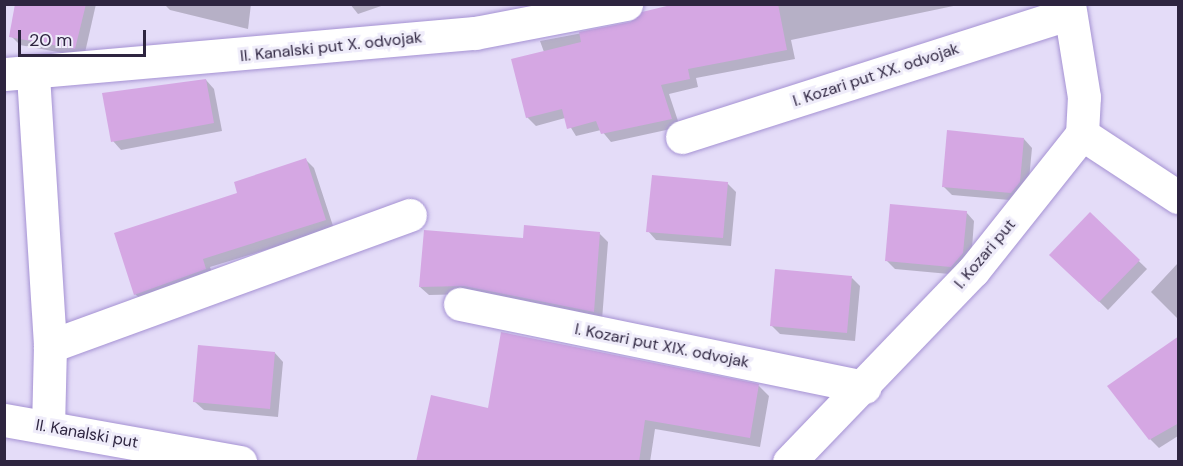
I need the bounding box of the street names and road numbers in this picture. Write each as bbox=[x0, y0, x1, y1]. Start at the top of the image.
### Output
street label: II. Kanalski put X. odvojak bbox=[239, 28, 423, 66]
street label: I. Kozari put XX. odvojak bbox=[790, 39, 962, 111]
street label: I. Kozari put bbox=[950, 215, 1020, 293]
street label: I. Kozari put XIX. odvojak bbox=[573, 320, 751, 372]
street label: II. Kanalski put bbox=[34, 416, 140, 452]

